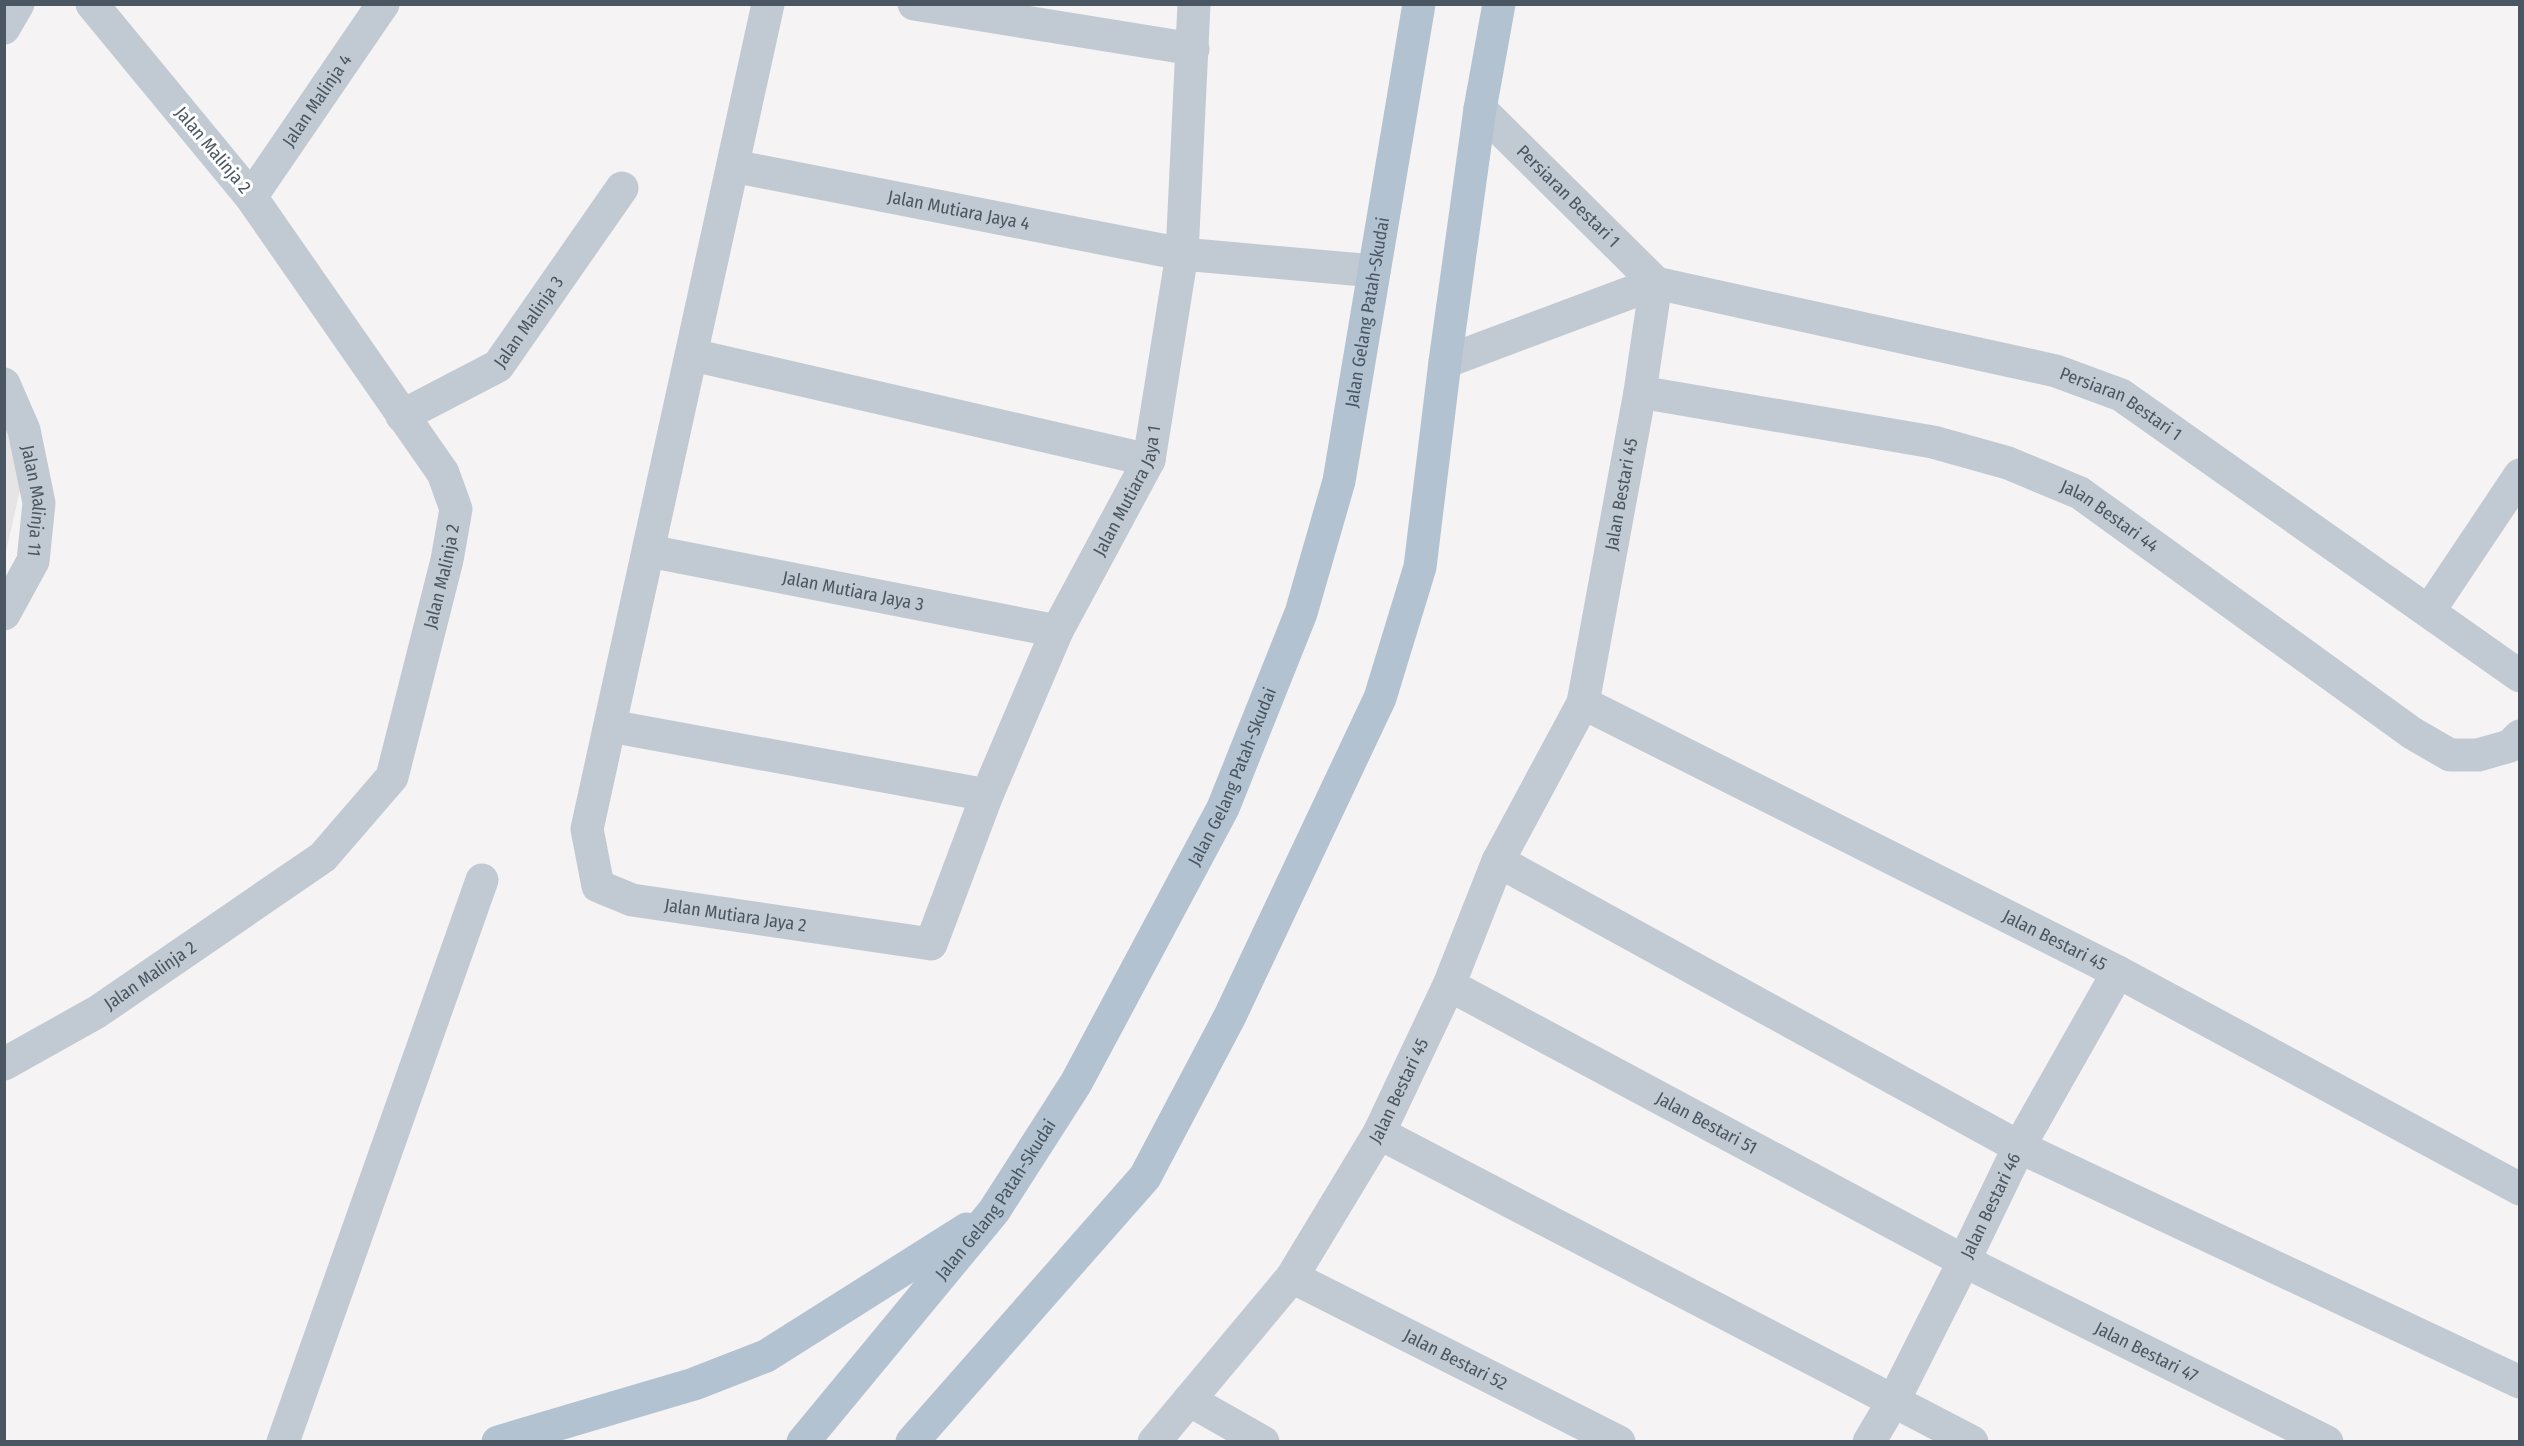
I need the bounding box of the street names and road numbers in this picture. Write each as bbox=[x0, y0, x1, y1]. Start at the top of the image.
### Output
street label: Jalan Malinja 4 bbox=[278, 50, 357, 151]
street label: Jalan Malinja 2 bbox=[170, 102, 256, 198]
street label: Persiaran Bestari 1 bbox=[1512, 140, 1624, 252]
street label: Jalan Mutiara Jaya 4 bbox=[886, 186, 1032, 235]
street label: Jalan Gelang Patah-Skudai bbox=[1341, 215, 1394, 409]
street label: Jalan Malinja 3 bbox=[489, 272, 568, 372]
street label: Persiaran Bestari 1 bbox=[2057, 362, 2186, 445]
street label: Jalan Mutiara Jaya 1 bbox=[1088, 424, 1165, 560]
street label: Jalan Bestari 45 bbox=[1600, 436, 1642, 552]
street label: Jalan Malinja 11 bbox=[16, 443, 51, 557]
street label: Jalan Bestari 44 bbox=[2057, 475, 2163, 557]
street label: Jalan Malinja 2 bbox=[419, 522, 464, 631]
street label: Jalan Mutiara Jaya 3 bbox=[781, 566, 926, 616]
street label: Jalan Gelang Patah-Skudai bbox=[1183, 684, 1281, 870]
street label: Jalan Mutiara Jaya 2 bbox=[663, 894, 808, 937]
street label: Jalan Bestari 45 bbox=[1999, 905, 2110, 976]
street label: Jalan Malinja 2 bbox=[100, 936, 200, 1015]
street label: Jalan Bestari 45 bbox=[1364, 1035, 1433, 1147]
street label: Jalan Bestari 51 bbox=[1652, 1087, 1761, 1159]
street label: Jalan Gelang Patah-Skudai bbox=[931, 1115, 1061, 1284]
street label: Jalan Bestari 46 bbox=[1956, 1149, 2026, 1262]
street label: Jalan Bestari 47 bbox=[2091, 1317, 2202, 1387]
street label: Jalan Bestari 52 bbox=[1400, 1324, 1511, 1395]

